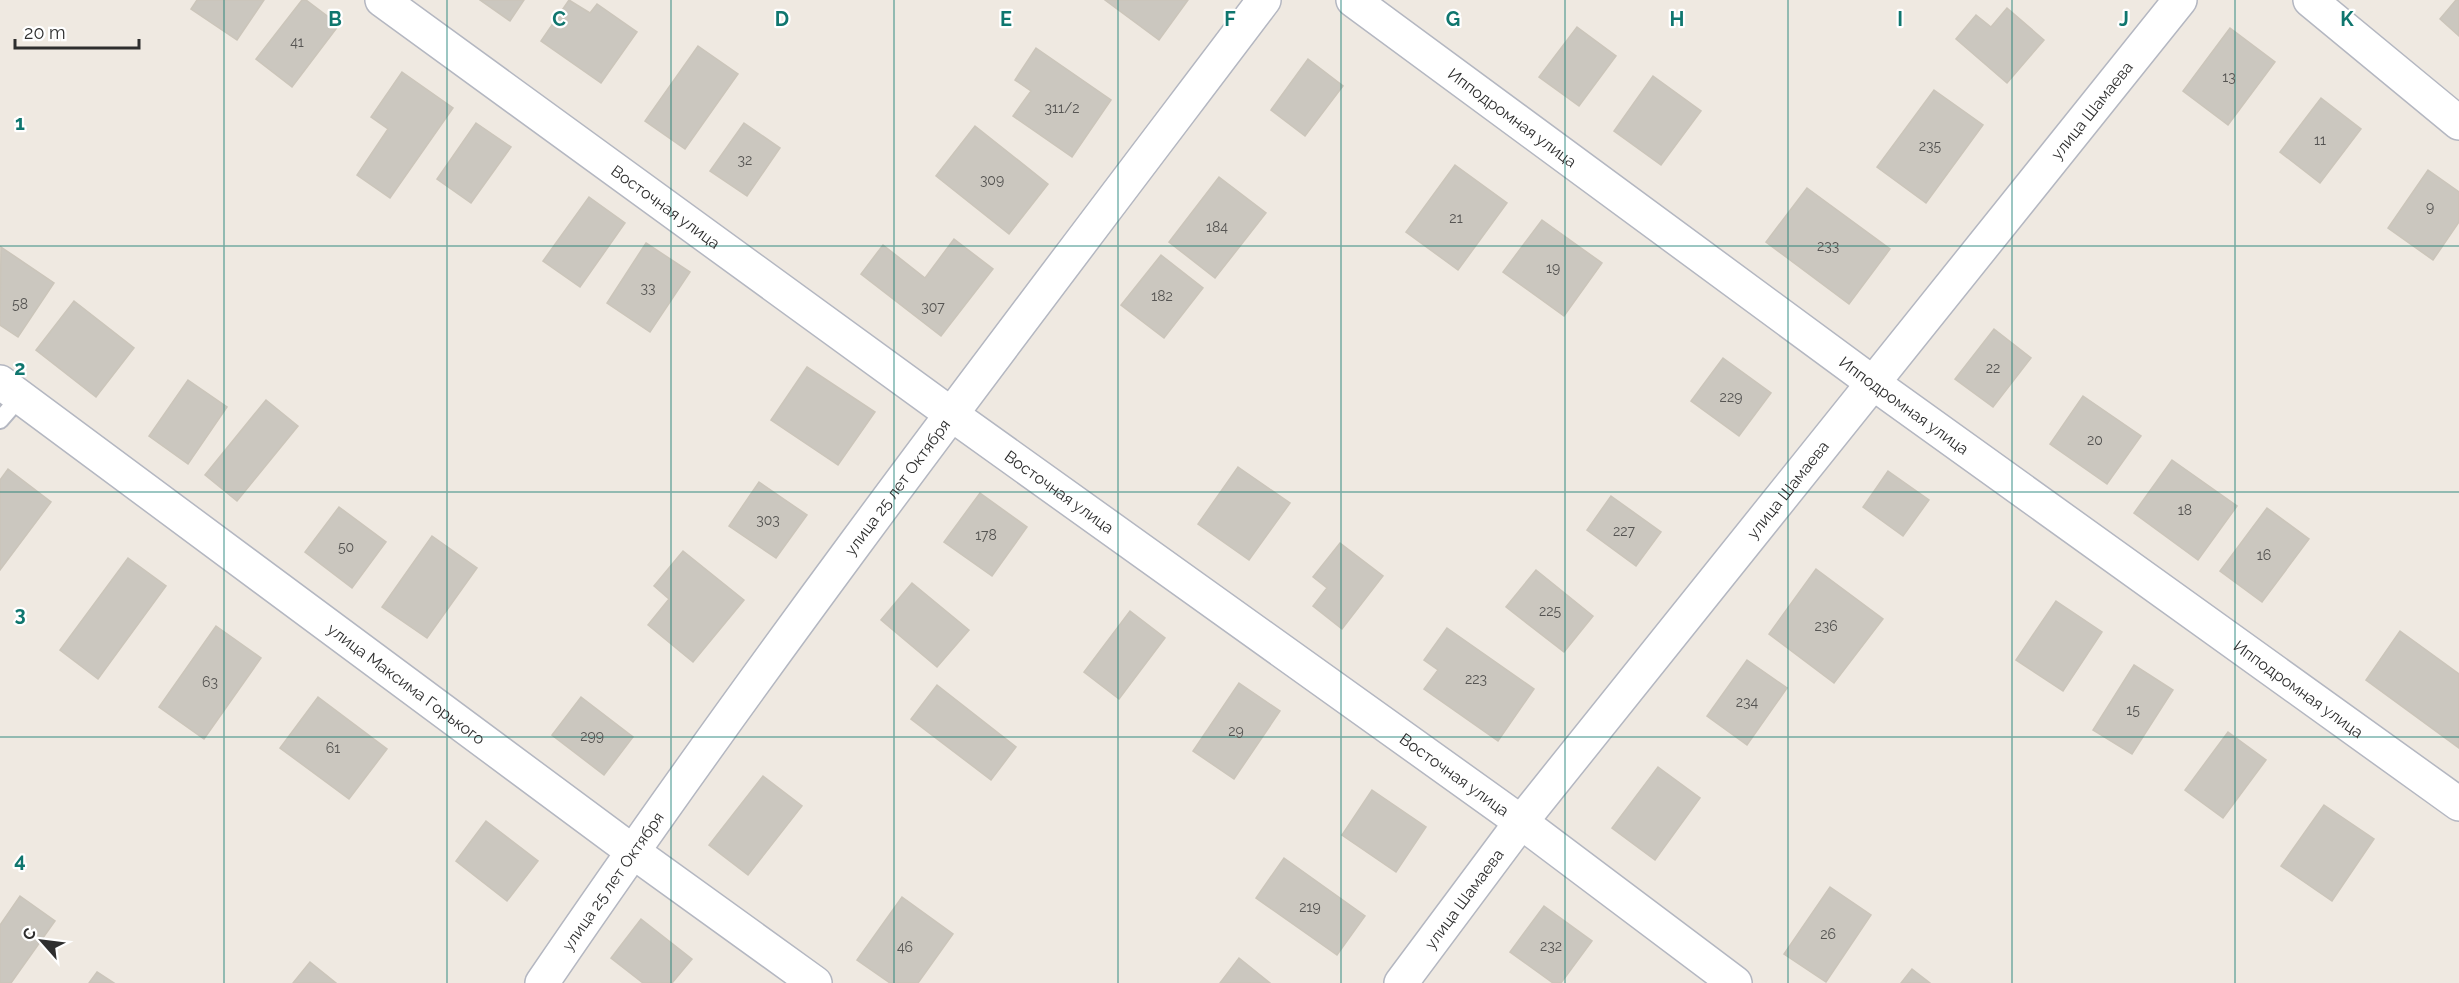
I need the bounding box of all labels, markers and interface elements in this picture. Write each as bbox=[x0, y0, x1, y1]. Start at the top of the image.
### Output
text: B bbox=[328, 7, 342, 31]
text: C bbox=[552, 7, 566, 31]
text: D bbox=[775, 7, 789, 31]
text: E bbox=[1000, 7, 1012, 31]
text: F bbox=[1224, 7, 1236, 31]
text: G bbox=[1446, 7, 1460, 31]
text: H bbox=[1670, 7, 1684, 31]
text: I bbox=[1897, 7, 1903, 31]
text: J bbox=[2119, 7, 2129, 31]
text: K bbox=[2340, 7, 2354, 31]
scale bar bbox=[15, 12, 140, 50]
text: 20 m bbox=[24, 22, 66, 43]
house number: 41 bbox=[290, 34, 304, 50]
street label: улица Шамаева bbox=[2047, 58, 2137, 163]
street label: Ипподромная улица bbox=[1444, 64, 1581, 171]
house number: 13 bbox=[2222, 69, 2236, 85]
house number: 311/2 bbox=[1045, 100, 1079, 116]
text: 1 bbox=[15, 111, 25, 135]
house number: 11 bbox=[2314, 132, 2326, 148]
house number: 235 bbox=[1919, 138, 1942, 154]
house number: 32 bbox=[738, 152, 752, 168]
street label: Восточная улица bbox=[608, 161, 724, 252]
house number: 309 bbox=[980, 172, 1004, 188]
house number: 9 bbox=[2426, 199, 2434, 215]
house number: 21 bbox=[1449, 210, 1463, 226]
house number: 184 bbox=[1206, 219, 1228, 235]
house number: 233 bbox=[1817, 238, 1839, 254]
house number: 19 bbox=[1546, 260, 1560, 276]
house number: 33 bbox=[641, 280, 655, 296]
house number: 182 bbox=[1151, 288, 1173, 304]
house number: 58 bbox=[12, 296, 28, 312]
house number: 307 bbox=[921, 299, 945, 315]
street label: Ипподромная улица bbox=[1836, 352, 1973, 458]
text: 2 bbox=[14, 356, 26, 380]
house number: 22 bbox=[1986, 360, 2000, 376]
house number: 229 bbox=[1720, 389, 1742, 405]
street label: улица 25 лет Октября bbox=[840, 415, 954, 559]
house number: 20 bbox=[2087, 432, 2103, 448]
street label: улица Шамаева bbox=[1743, 437, 1833, 542]
street label: Восточная улица bbox=[1001, 446, 1118, 537]
house number: 18 bbox=[2178, 502, 2192, 518]
house number: 303 bbox=[756, 512, 780, 528]
house number: 227 bbox=[1613, 523, 1636, 539]
house number: 178 bbox=[975, 527, 997, 543]
house number: 50 bbox=[338, 539, 354, 555]
house number: 16 bbox=[2257, 547, 2271, 563]
text: 3 bbox=[14, 602, 26, 626]
house number: 225 bbox=[1539, 603, 1561, 619]
house number: 236 bbox=[1814, 618, 1838, 634]
street label: улица Максима Горького bbox=[324, 619, 489, 748]
street label: Ипподромная улица bbox=[2230, 636, 2367, 742]
house number: 223 bbox=[1465, 671, 1487, 687]
house number: 63 bbox=[202, 674, 218, 690]
house number: 234 bbox=[1736, 694, 1759, 710]
house number: 15 bbox=[2126, 702, 2140, 718]
house number: 29 bbox=[1228, 723, 1244, 739]
house number: 299 bbox=[580, 728, 604, 744]
street label: Восточная улица bbox=[1396, 729, 1513, 820]
house number: 61 bbox=[326, 740, 340, 756]
street label: улица 25 лет Октября bbox=[558, 808, 668, 954]
street label: улица Шамаева bbox=[1420, 845, 1507, 953]
text: 4 bbox=[14, 848, 26, 872]
house number: 219 bbox=[1299, 899, 1321, 915]
north arrow bbox=[12, 911, 72, 971]
text: С bbox=[18, 925, 40, 944]
house number: 26 bbox=[1820, 926, 1836, 942]
house number: 232 bbox=[1540, 938, 1562, 954]
house number: 46 bbox=[897, 939, 913, 955]

